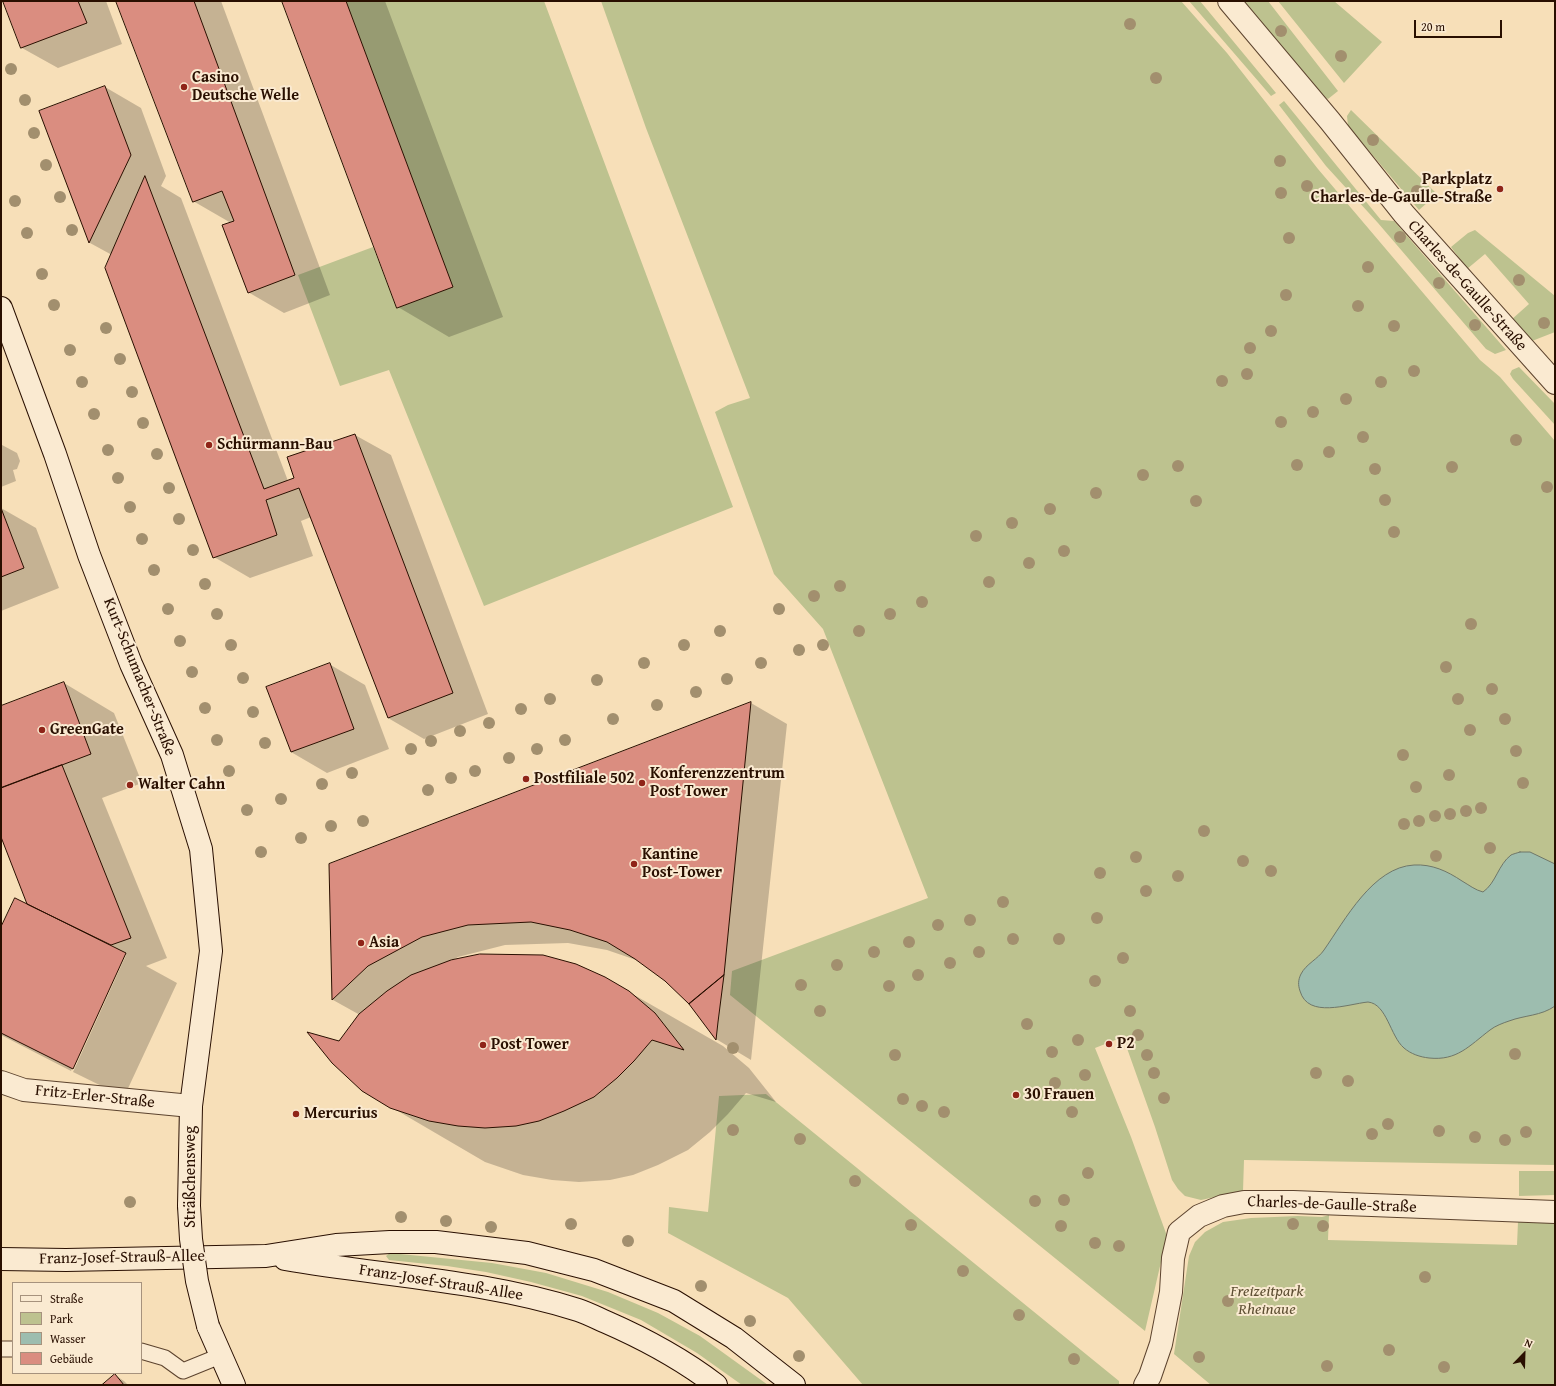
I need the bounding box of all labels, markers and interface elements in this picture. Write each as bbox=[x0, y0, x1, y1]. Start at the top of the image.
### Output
scale bar bbox=[1416, 12, 1504, 38]
text: 20 m bbox=[1421, 18, 1445, 35]
place label: Casino Deutsche Welle bbox=[192, 68, 299, 106]
marker: Casino Deutsche Welle bbox=[179, 82, 189, 92]
place label: Parkplatz Charles-de-Gaulle-Straße bbox=[1311, 170, 1492, 208]
marker: Parkplatz Charles-de-Gaulle-Straße bbox=[1495, 184, 1505, 194]
street label: Charles-de-Gaulle-Straße bbox=[1403, 217, 1531, 355]
place label: Schürmann-Bau bbox=[217, 435, 332, 455]
marker: Schürmann-Bau bbox=[204, 440, 214, 450]
street label: Kurt-Schumacher-Straße bbox=[99, 595, 179, 759]
place label: GreenGate bbox=[50, 720, 124, 740]
marker: GreenGate bbox=[37, 725, 47, 735]
place label: Konferenzzentrum Post Tower bbox=[650, 764, 785, 802]
place label: Postfiliale 502 bbox=[534, 769, 635, 789]
marker: Postfiliale 502 bbox=[521, 774, 531, 784]
place label: Walter Cahn bbox=[138, 775, 225, 795]
marker: Konferenzzentrum Post Tower bbox=[637, 778, 647, 788]
marker: Walter Cahn bbox=[125, 780, 135, 790]
place label: Kantine Post-Tower bbox=[642, 845, 722, 883]
marker: Kantine Post-Tower bbox=[629, 859, 639, 869]
place label: Asia bbox=[369, 933, 399, 953]
marker: Asia bbox=[356, 938, 366, 948]
place label: P2 bbox=[1117, 1034, 1135, 1054]
place label: Post Tower bbox=[491, 1035, 569, 1055]
marker: P2 bbox=[1104, 1039, 1114, 1049]
marker: Post Tower bbox=[478, 1040, 488, 1050]
street label: Fritz-Erler-Straße bbox=[34, 1081, 156, 1113]
place label: 30 Frauen bbox=[1024, 1085, 1094, 1105]
marker: 30 Frauen bbox=[1011, 1090, 1021, 1100]
place label: Mercurius bbox=[304, 1104, 378, 1124]
marker: Mercurius bbox=[291, 1109, 301, 1119]
street label: Sträßchensweg bbox=[181, 1126, 201, 1228]
street label: Charles-de-Gaulle-Straße bbox=[1247, 1192, 1417, 1218]
street label: Franz-Josef-Strauß-Allee bbox=[39, 1247, 205, 1269]
street label: Franz-Josef-Strauß-Allee bbox=[358, 1261, 524, 1305]
legend bbox=[12, 1282, 142, 1374]
park label: Freizeitpark Rheinaue bbox=[1230, 1282, 1304, 1320]
text: Straße bbox=[50, 1290, 83, 1307]
text: Park bbox=[50, 1310, 73, 1327]
text: Wasser bbox=[50, 1330, 86, 1347]
north arrow bbox=[1504, 1334, 1544, 1374]
text: N bbox=[1522, 1334, 1535, 1352]
text: Gebäude bbox=[50, 1350, 93, 1367]

